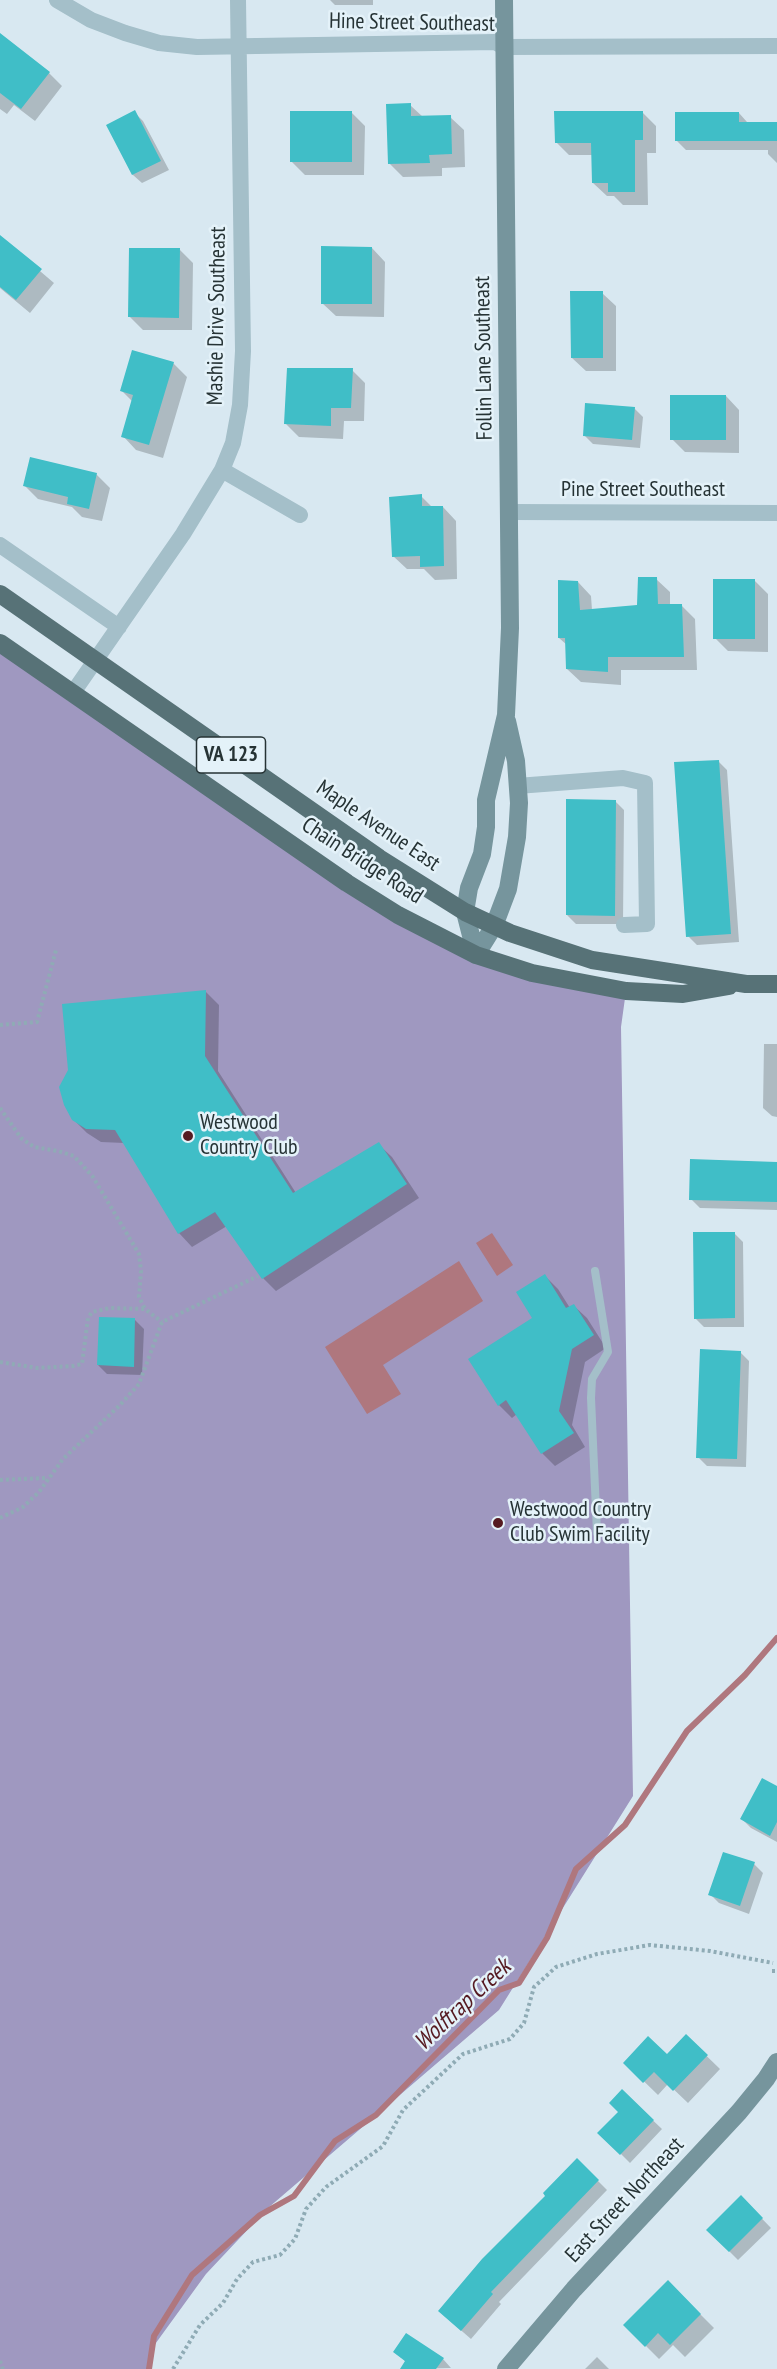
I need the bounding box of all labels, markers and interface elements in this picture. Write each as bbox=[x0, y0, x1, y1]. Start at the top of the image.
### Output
street label: Hine Street Southeast bbox=[329, 8, 495, 38]
street label: Mashie Drive Southeast bbox=[202, 226, 232, 406]
street label: Follin Lane Southeast bbox=[469, 276, 499, 440]
street label: Pine Street Southeast bbox=[561, 477, 725, 503]
road number: VA 123 bbox=[196, 737, 266, 773]
street label: Maple Avenue East bbox=[311, 775, 445, 877]
street label: Chain Bridge Road bbox=[296, 812, 428, 910]
place label: Westwood Country Club bbox=[200, 1110, 297, 1162]
marker: Westwood Country Club bbox=[181, 1129, 195, 1143]
place label: Westwood Country Club Swim Facility bbox=[510, 1497, 651, 1548]
marker: Westwood Country Club Swim Facility bbox=[491, 1516, 505, 1530]
water label: Wolftrap Creek bbox=[409, 1953, 517, 2057]
street label: East Street Northeast bbox=[560, 2132, 690, 2268]

